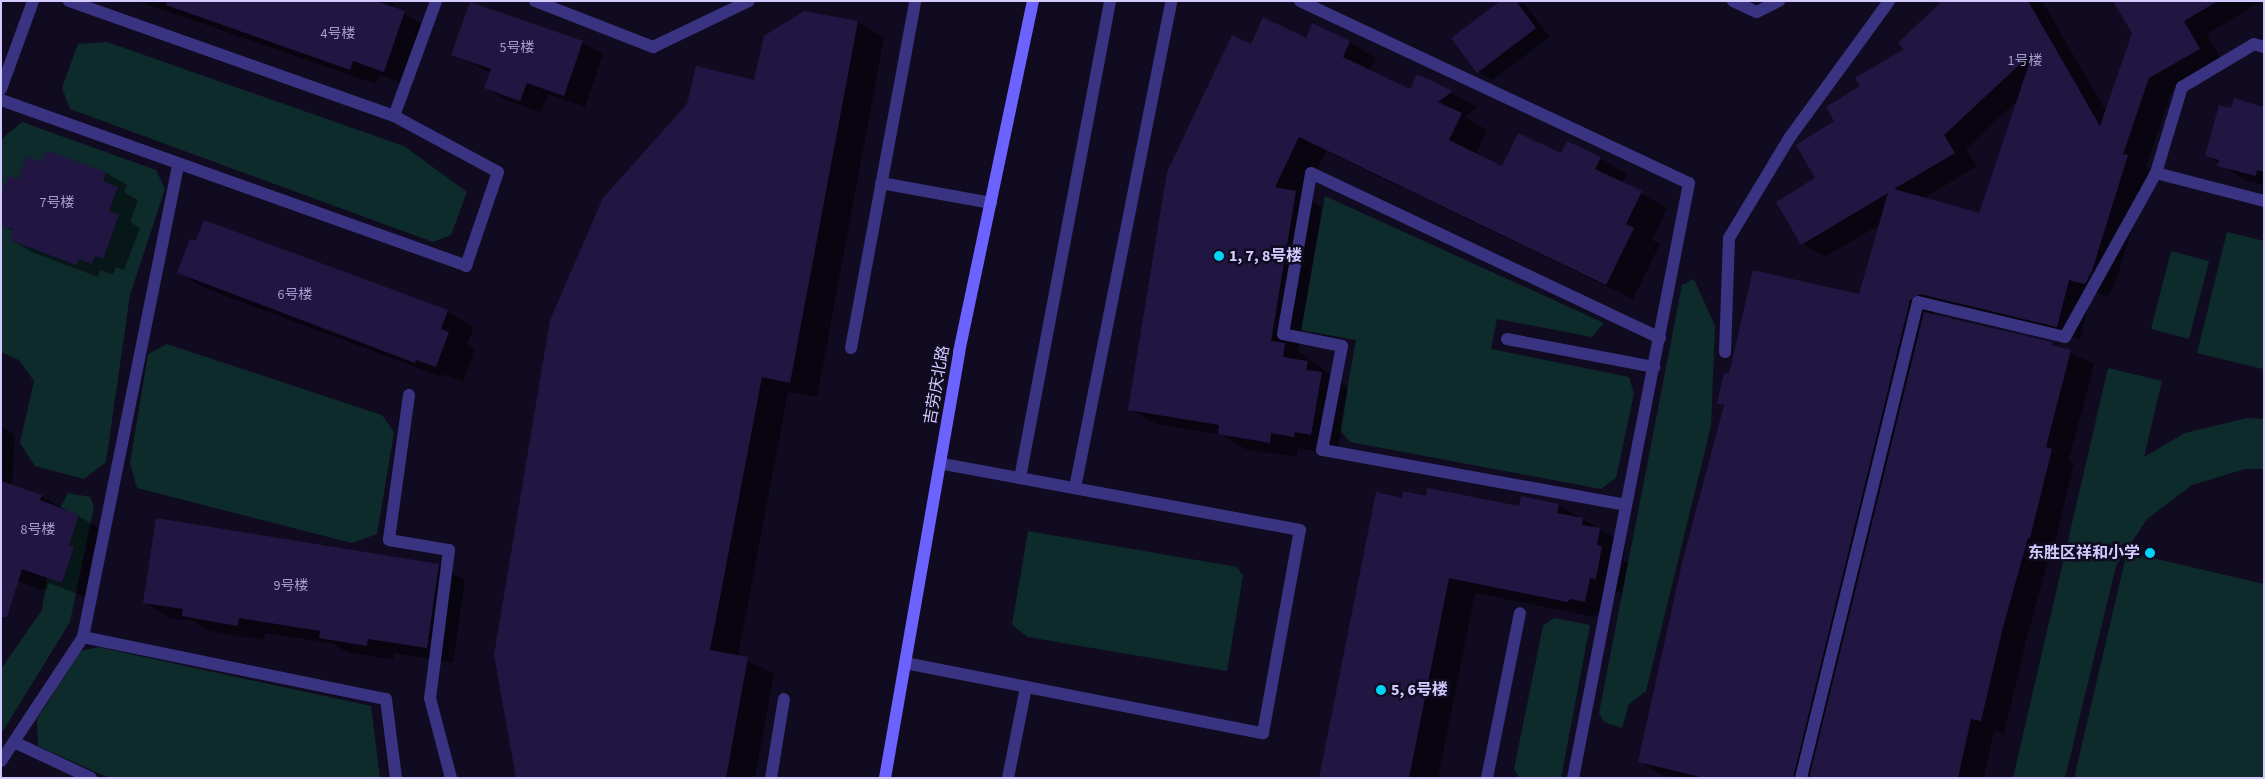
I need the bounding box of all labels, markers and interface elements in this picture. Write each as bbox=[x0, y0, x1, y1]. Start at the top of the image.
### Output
house number: 4号楼 bbox=[321, 26, 355, 42]
house number: 5号楼 bbox=[500, 40, 534, 56]
house number: 1号楼 bbox=[2008, 53, 2042, 69]
house number: 7号楼 bbox=[40, 195, 74, 211]
place label: 1, 7, 8号楼 bbox=[1229, 246, 1302, 266]
marker: 1, 7, 8号楼 bbox=[1213, 250, 1225, 262]
house number: 6号楼 bbox=[278, 287, 312, 303]
street label: 吉劳庆北路 bbox=[921, 344, 953, 426]
house number: 8号楼 bbox=[21, 522, 55, 538]
place label: 东胜区祥和小学 bbox=[2028, 543, 2140, 563]
marker: 东胜区祥和小学 bbox=[2144, 547, 2156, 559]
house number: 9号楼 bbox=[274, 578, 308, 594]
place label: 5, 6号楼 bbox=[1391, 680, 1448, 700]
marker: 5, 6号楼 bbox=[1375, 684, 1387, 696]

